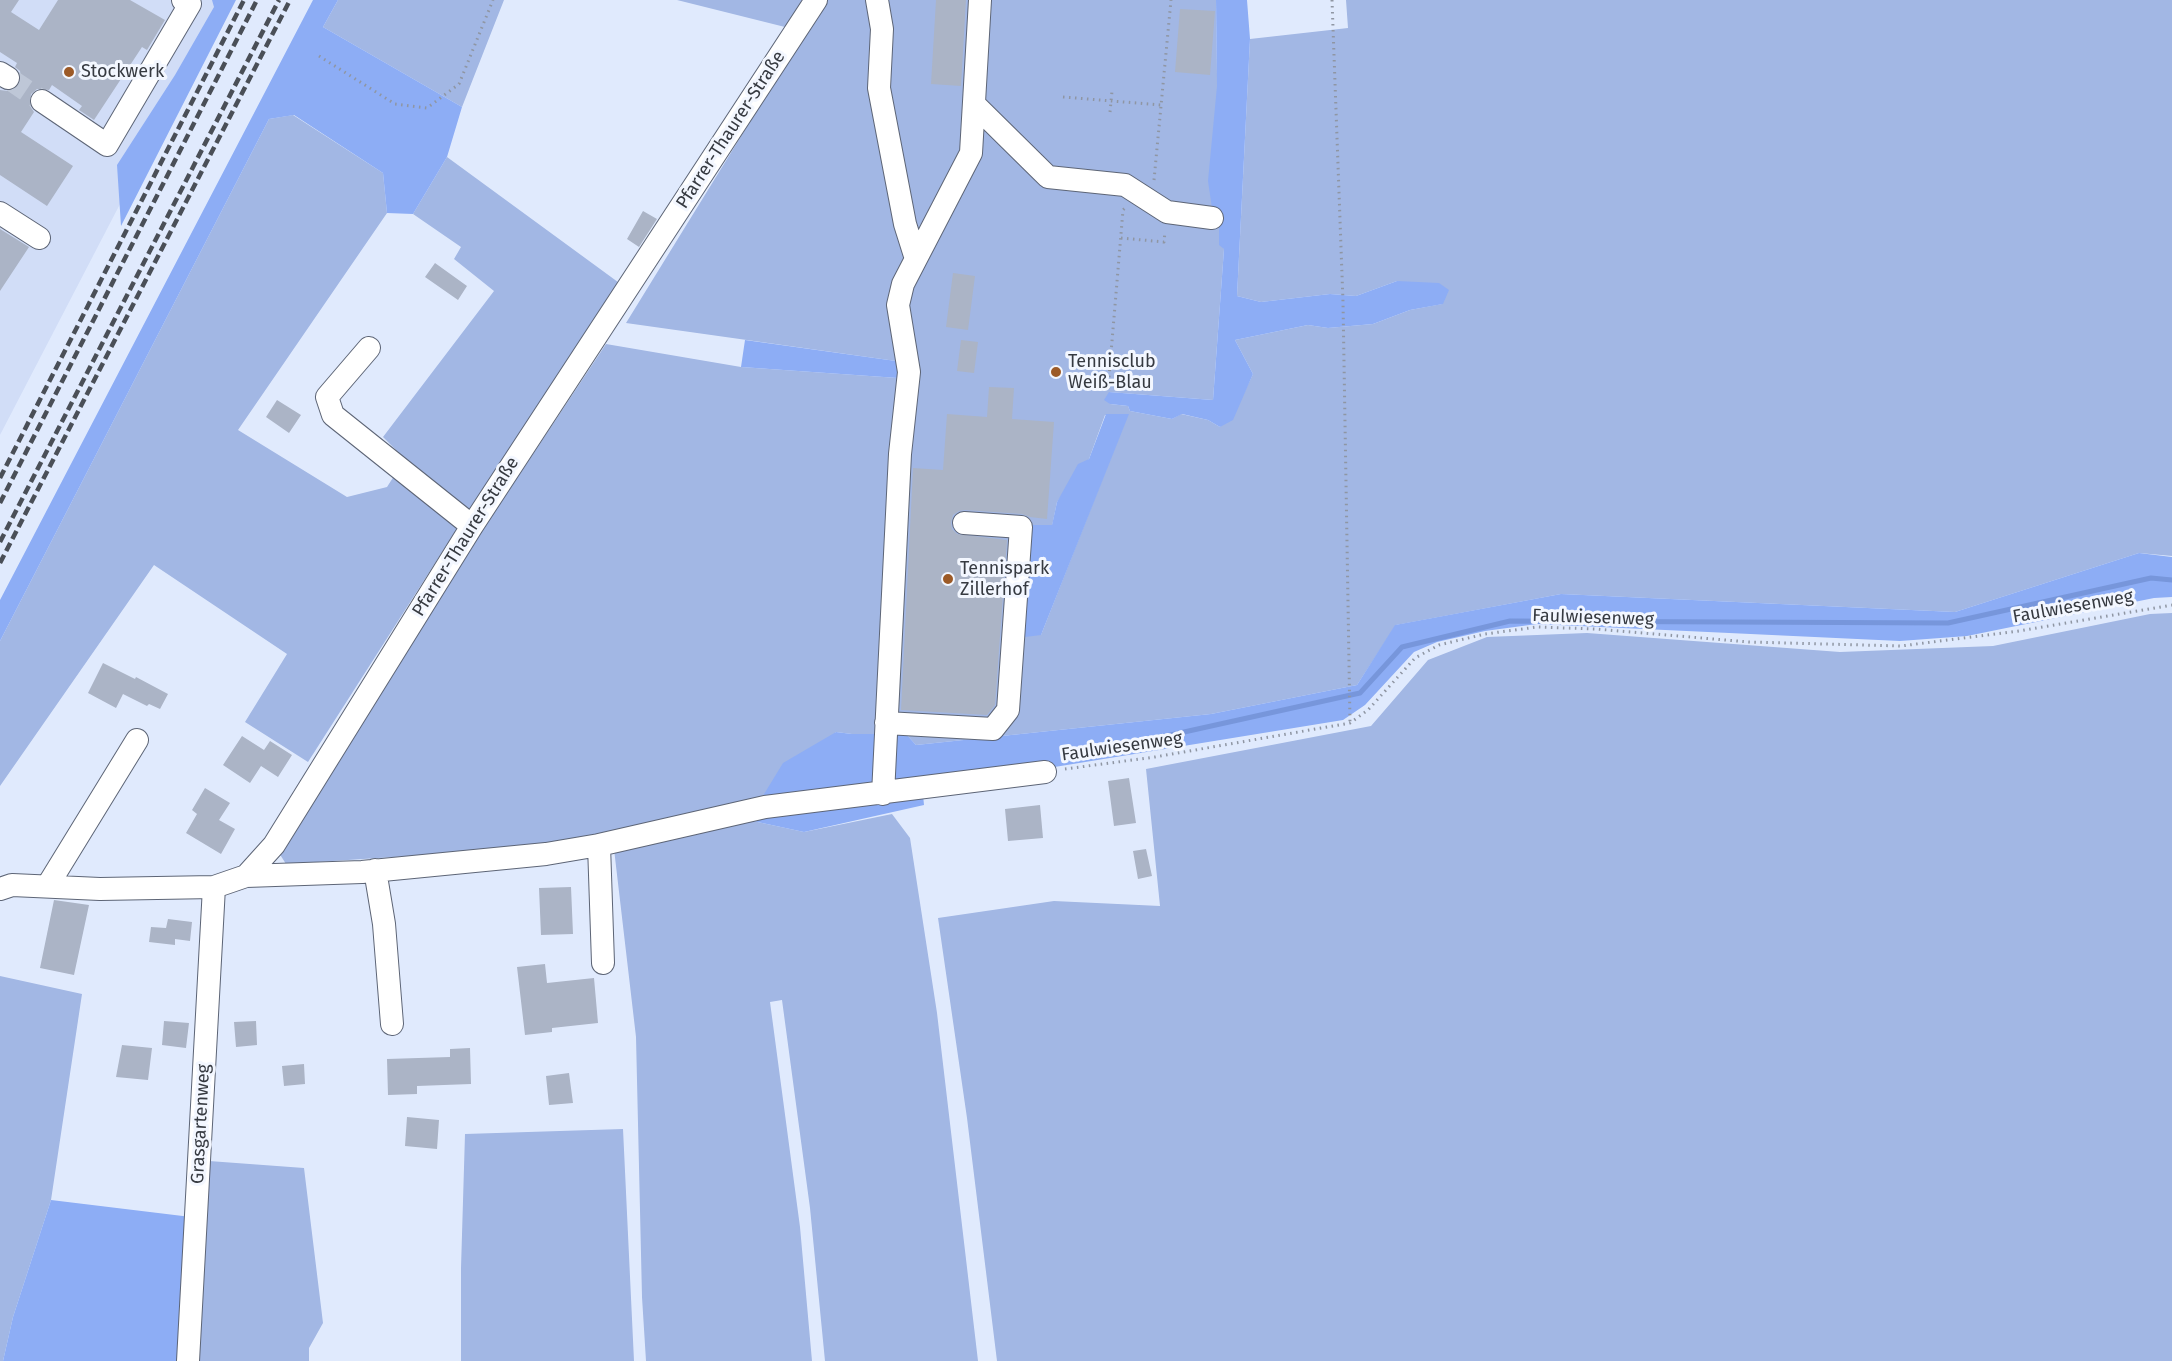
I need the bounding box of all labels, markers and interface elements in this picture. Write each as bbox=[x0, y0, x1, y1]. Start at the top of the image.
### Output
street label: Pfarrer-Thaurer-Straße bbox=[672, 47, 790, 213]
place label: Stockwerk bbox=[81, 61, 164, 83]
marker: Stockwerk bbox=[62, 65, 76, 79]
place label: Tennisclub Weiß-Blau bbox=[1068, 351, 1156, 394]
marker: Tennisclub Weiß-Blau bbox=[1049, 365, 1063, 379]
street label: Pfarrer-Thaurer-Straße bbox=[408, 453, 524, 621]
place label: Tennispark Zillerhof bbox=[960, 558, 1049, 600]
marker: Tennispark Zillerhof bbox=[941, 572, 955, 586]
street label: Faulwiesenweg bbox=[2011, 586, 2135, 628]
street label: Faulwiesenweg bbox=[1532, 605, 1654, 631]
street label: Faulwiesenweg bbox=[1060, 728, 1184, 766]
street label: Grasgartenweg bbox=[187, 1063, 215, 1185]

